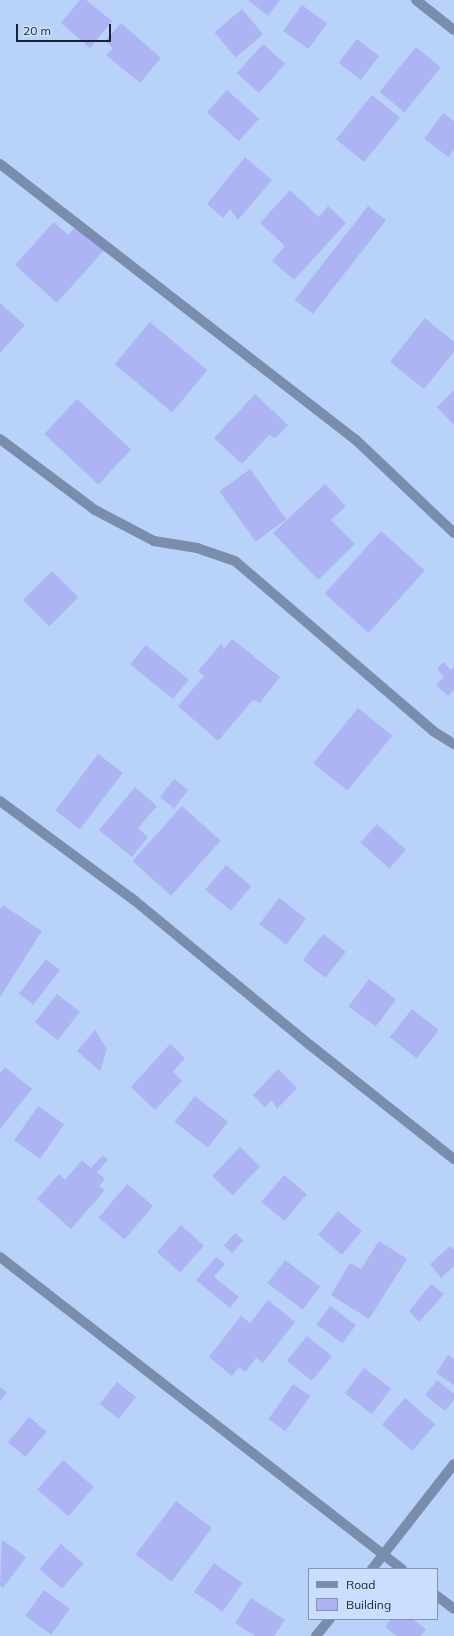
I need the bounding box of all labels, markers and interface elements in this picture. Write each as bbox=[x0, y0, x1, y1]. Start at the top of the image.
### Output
scale bar bbox=[18, 16, 113, 42]
text: 20 m bbox=[23, 23, 51, 38]
legend bbox=[308, 1568, 438, 1620]
text: Road bbox=[346, 1577, 375, 1592]
text: Building bbox=[346, 1597, 391, 1612]

